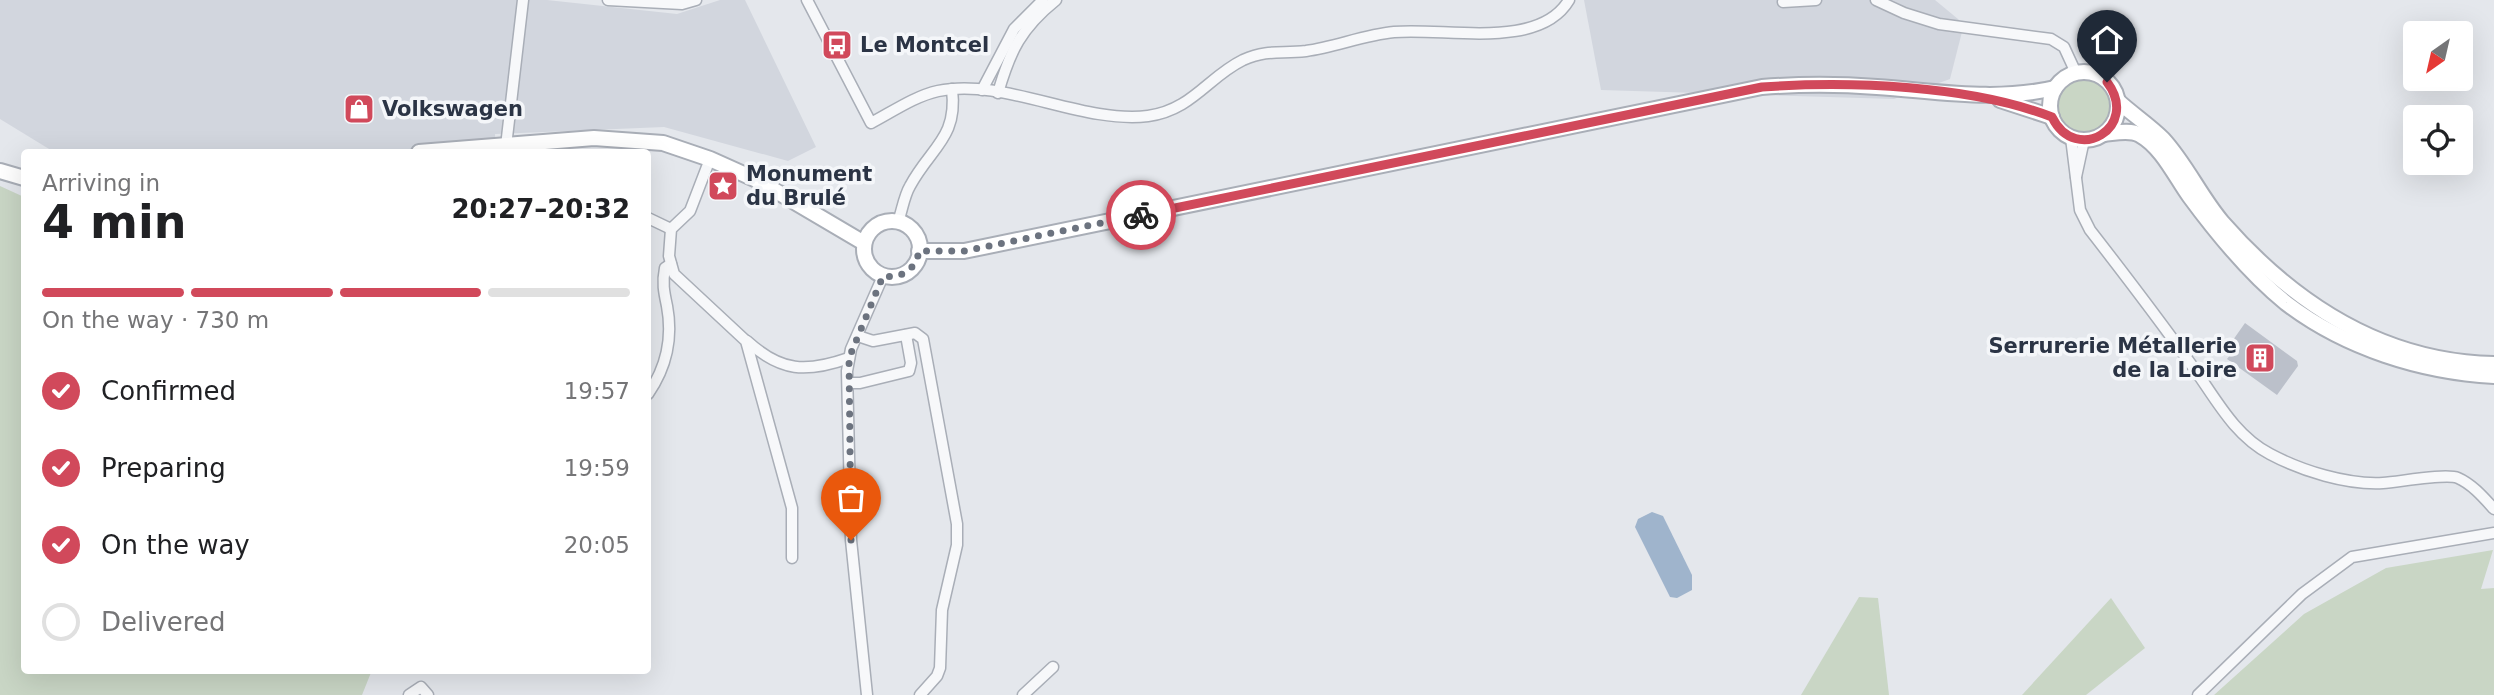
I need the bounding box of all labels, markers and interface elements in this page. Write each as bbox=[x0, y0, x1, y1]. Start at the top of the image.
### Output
pin bbox=[2077, 10, 2137, 82]
icon: home bbox=[2088, 21, 2126, 59]
north arrow bbox=[2403, 21, 2473, 91]
map controls bbox=[2403, 21, 2473, 175]
bus stop icon: Le Montcel bbox=[820, 28, 854, 62]
place label: Le Montcel bbox=[860, 33, 989, 57]
shop icon: Volkswagen bbox=[342, 92, 376, 126]
place label: Volkswagen bbox=[382, 97, 523, 121]
button: locate bbox=[2403, 105, 2473, 175]
place label: Monument du Brulé bbox=[746, 162, 872, 210]
place icon: Monument du Brulé bbox=[706, 169, 740, 203]
text: Arriving in bbox=[42, 170, 160, 196]
courier bbox=[1106, 180, 1176, 250]
text: 20:27–20:32 bbox=[451, 194, 630, 224]
text: 4 min bbox=[42, 195, 186, 249]
icon: bike bbox=[1122, 196, 1160, 234]
text: On the way · 730 m bbox=[42, 307, 269, 333]
place label: Serrurerie Métallerie de la Loire bbox=[1988, 334, 2237, 382]
building icon: Serrurerie Métallerie de la Loire bbox=[2243, 341, 2277, 375]
icon: check bbox=[42, 372, 80, 410]
text: Confirmed bbox=[101, 376, 236, 406]
text: 19:57 bbox=[564, 378, 630, 404]
icon: check bbox=[42, 449, 80, 487]
text: Preparing bbox=[101, 453, 226, 483]
text: 19:59 bbox=[564, 455, 630, 481]
pin bbox=[821, 468, 881, 540]
icon: bag bbox=[832, 479, 870, 517]
icon: check bbox=[42, 526, 80, 564]
text: On the way bbox=[101, 530, 250, 560]
text: 20:05 bbox=[564, 532, 630, 558]
text: Delivered bbox=[101, 607, 225, 637]

